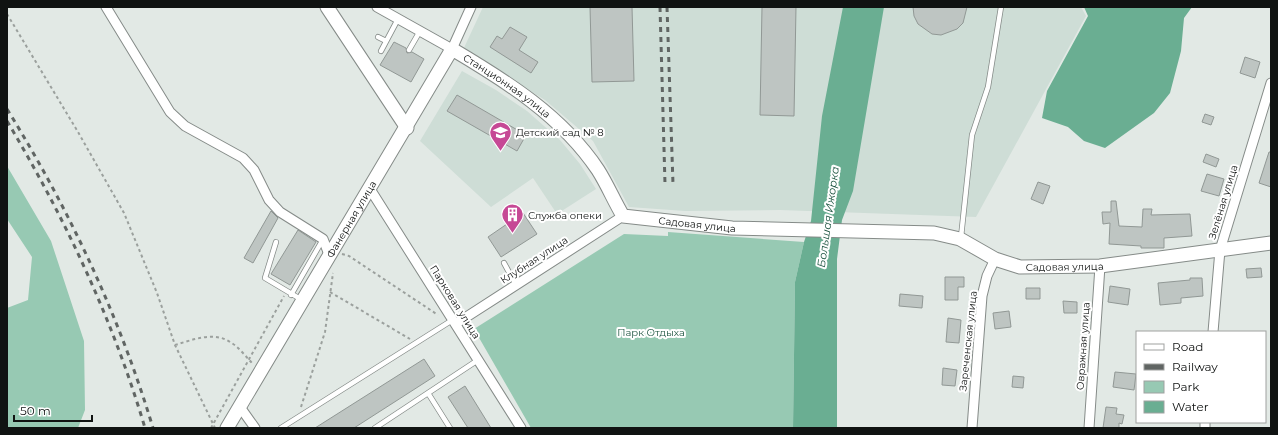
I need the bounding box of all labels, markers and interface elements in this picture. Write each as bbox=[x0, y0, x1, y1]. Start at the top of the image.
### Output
street label: Станционная улица bbox=[461, 51, 554, 121]
school or university icon: Детский сад № 8 bbox=[488, 119, 514, 152]
place label: Детский сад № 8 bbox=[516, 126, 604, 139]
street label: Зелёная улица bbox=[1205, 163, 1241, 241]
water label: Большая Ижорка bbox=[814, 165, 842, 268]
street label: Фанерная улица bbox=[323, 178, 379, 260]
building icon: Служба опеки bbox=[499, 202, 525, 235]
place label: Служба опеки bbox=[528, 209, 602, 222]
street label: Садовая улица bbox=[658, 213, 736, 235]
street label: Клубная улица bbox=[498, 233, 570, 287]
street label: Садовая улица bbox=[1026, 259, 1104, 273]
street label: Парковая улица bbox=[427, 263, 483, 341]
street label: Зареченская улица bbox=[956, 290, 980, 392]
street label: Овражная улица bbox=[1073, 302, 1093, 390]
park label: Парк Отдыха bbox=[617, 326, 685, 339]
legend bbox=[1136, 331, 1266, 423]
text: Road bbox=[1172, 339, 1203, 354]
text: Railway bbox=[1172, 359, 1218, 374]
text: Park bbox=[1172, 379, 1200, 394]
scale bar bbox=[14, 397, 92, 423]
text: Water bbox=[1172, 399, 1209, 414]
text: 50 m bbox=[20, 403, 51, 418]

